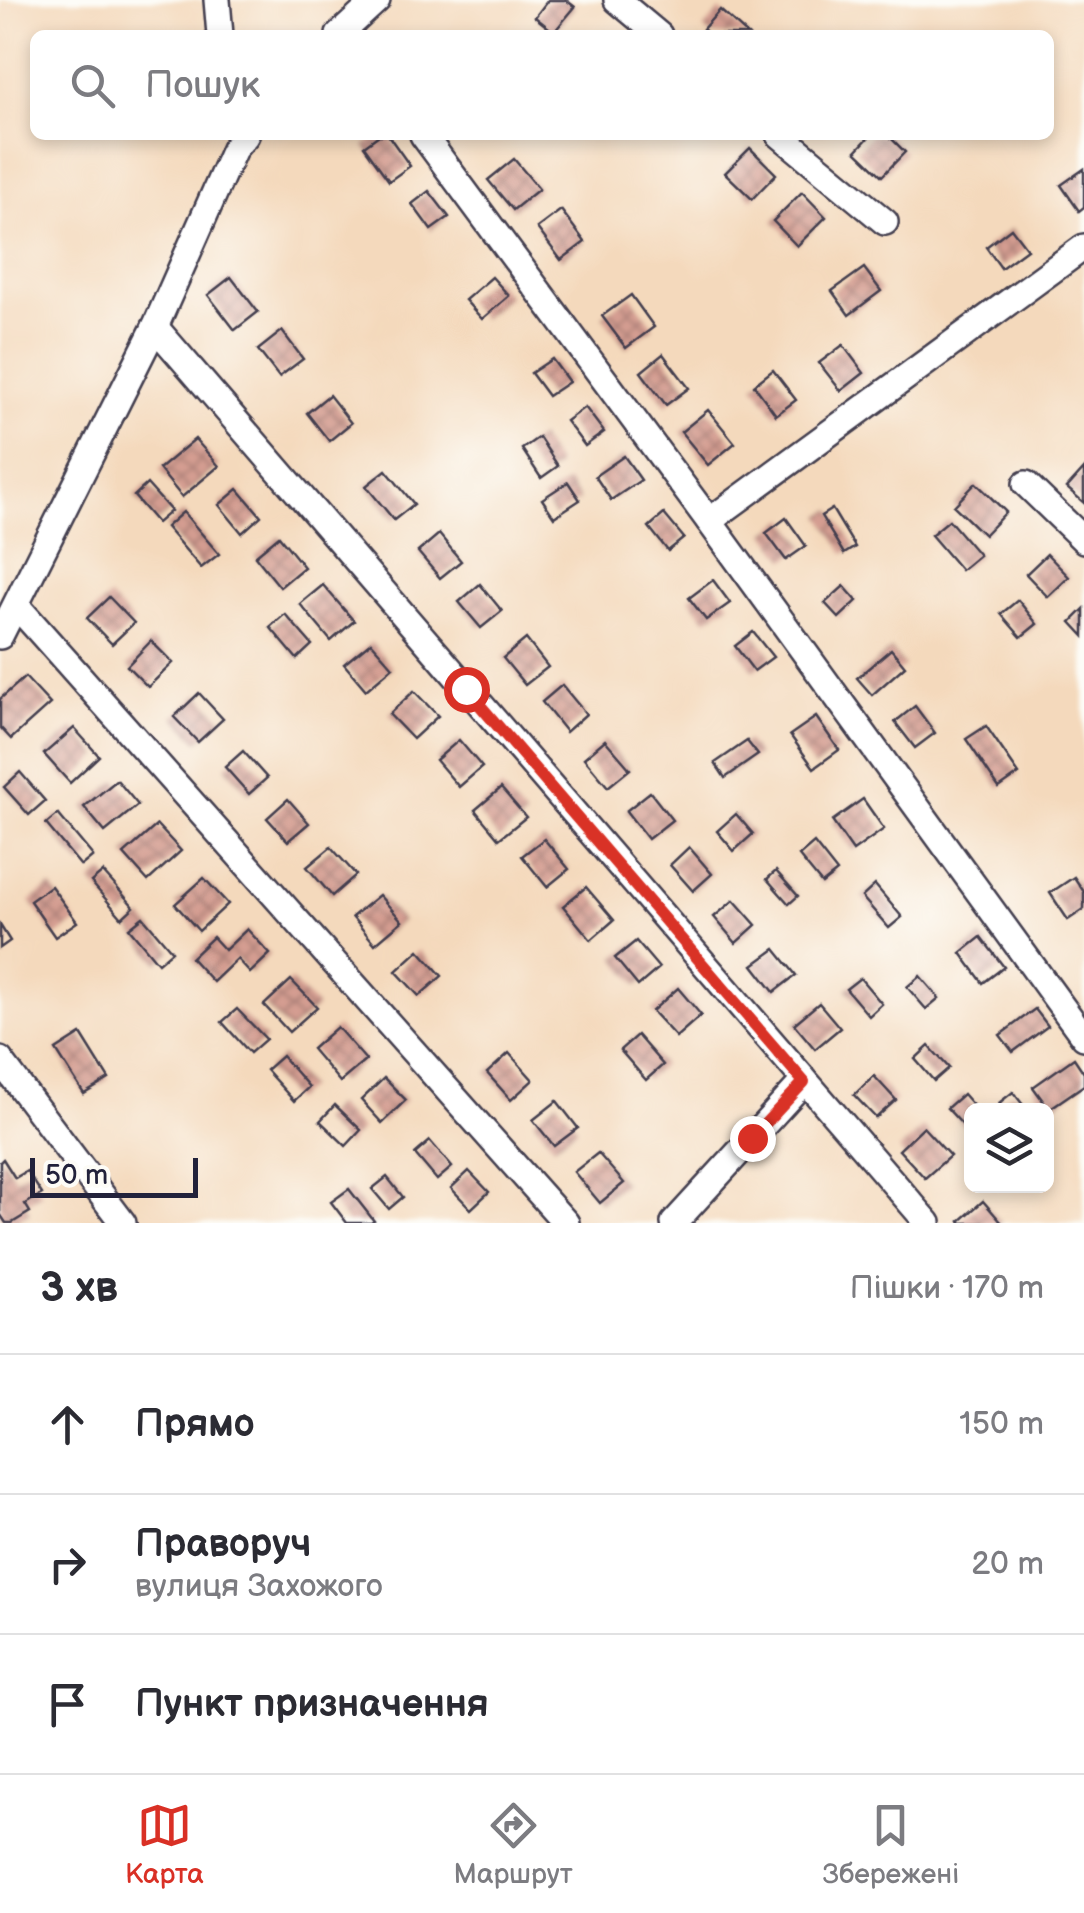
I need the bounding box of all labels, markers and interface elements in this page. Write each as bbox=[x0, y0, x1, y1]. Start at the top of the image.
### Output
search box bbox=[30, 30, 1054, 140]
icon: search bbox=[65, 58, 120, 113]
text: Пошук bbox=[145, 63, 260, 108]
route start bbox=[444, 667, 490, 713]
map controls bbox=[964, 1103, 1054, 1193]
button: layers bbox=[964, 1103, 1054, 1193]
route end bbox=[730, 1116, 776, 1162]
scale bar bbox=[30, 1153, 198, 1198]
text: 50 m bbox=[45, 1159, 108, 1192]
text: 3 хв bbox=[40, 1263, 118, 1314]
text: Пішки · 170 m bbox=[850, 1269, 1044, 1308]
icon: ahead bbox=[40, 1397, 95, 1452]
text: Прямо bbox=[135, 1402, 254, 1447]
text: 150 m bbox=[959, 1405, 1044, 1444]
text: Праворуч bbox=[135, 1522, 311, 1567]
icon: right bbox=[40, 1537, 95, 1592]
text: 20 m bbox=[971, 1545, 1044, 1584]
text: вулиця Захожого bbox=[135, 1567, 383, 1606]
icon: arrive bbox=[40, 1677, 95, 1732]
text: Пункт призначення bbox=[135, 1682, 489, 1727]
tab: Карта bbox=[125, 1798, 204, 1891]
tab: Маршрут bbox=[454, 1798, 573, 1891]
tab: Збережені bbox=[822, 1798, 959, 1891]

